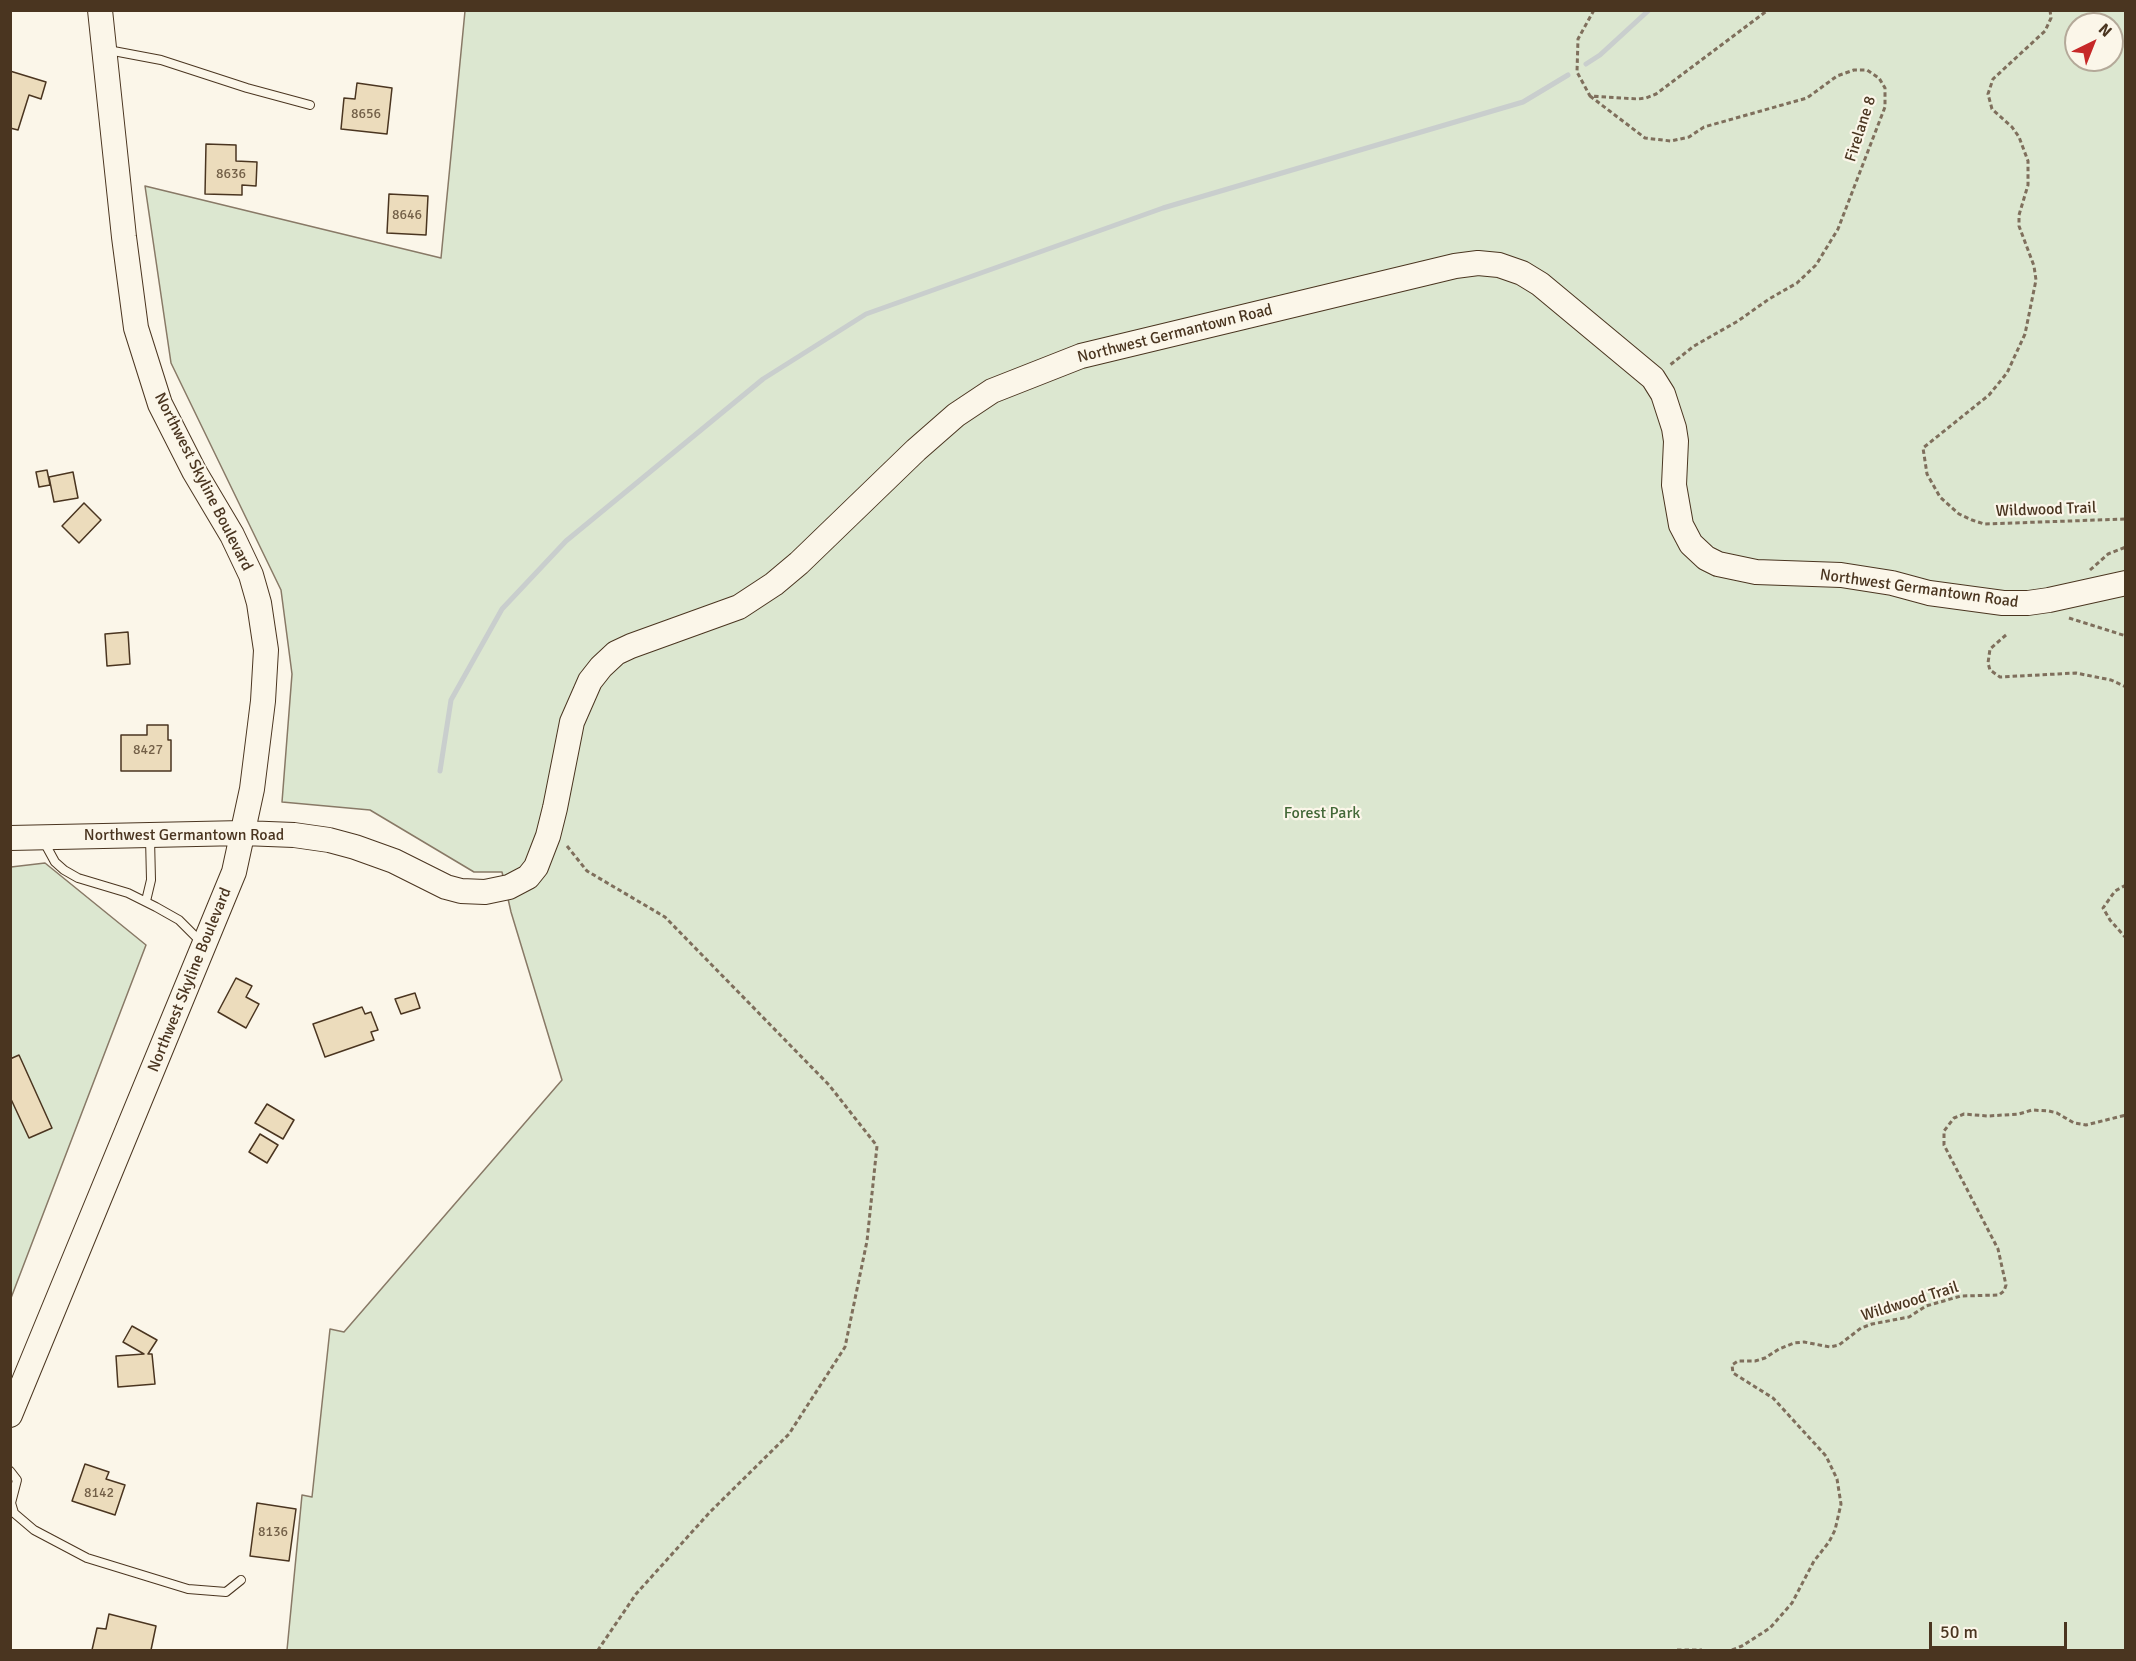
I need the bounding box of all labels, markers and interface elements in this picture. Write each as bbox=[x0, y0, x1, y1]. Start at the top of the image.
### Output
north arrow bbox=[2064, 12, 2124, 72]
text: N bbox=[2094, 19, 2116, 41]
street label: Firelane 8 bbox=[1841, 94, 1881, 164]
house number: 8656 bbox=[351, 106, 381, 122]
house number: 8636 bbox=[216, 166, 246, 182]
house number: 8646 bbox=[392, 207, 422, 223]
street label: Northwest Germantown Road bbox=[1075, 300, 1275, 368]
street label: Northwest Skyline Boulevard bbox=[150, 390, 256, 574]
street label: Wildwood Trail bbox=[1995, 499, 2097, 521]
street label: Northwest Germantown Road bbox=[1818, 566, 2020, 612]
house number: 8427 bbox=[133, 742, 163, 758]
park label: Forest Park bbox=[1284, 804, 1360, 824]
street label: Northwest Germantown Road bbox=[84, 826, 284, 846]
street label: Northwest Skyline Boulevard bbox=[144, 885, 236, 1075]
street label: Wildwood Trail bbox=[1859, 1278, 1961, 1326]
house number: 8142 bbox=[84, 1485, 114, 1501]
house number: 8136 bbox=[258, 1524, 288, 1540]
scale bar bbox=[1932, 1610, 2070, 1648]
text: 50 m bbox=[1940, 1621, 1978, 1643]

